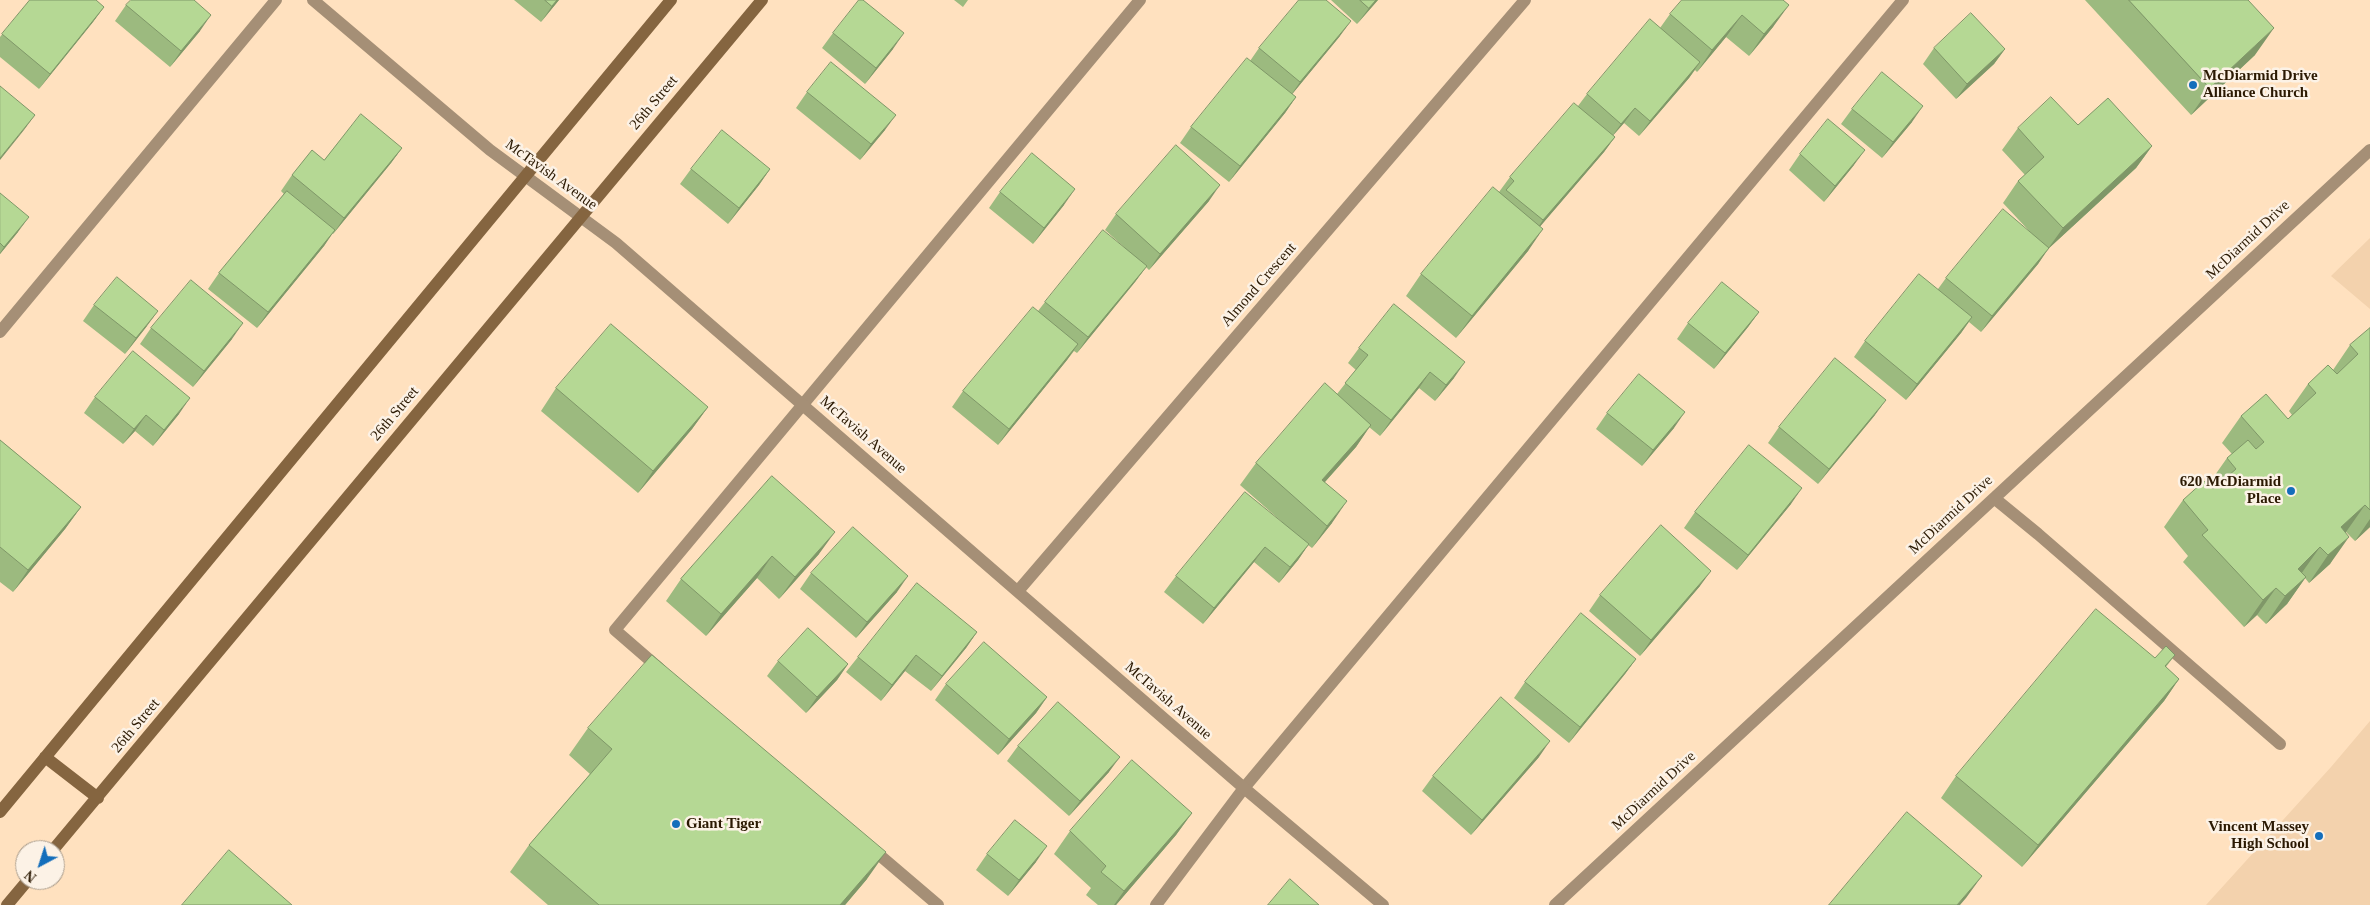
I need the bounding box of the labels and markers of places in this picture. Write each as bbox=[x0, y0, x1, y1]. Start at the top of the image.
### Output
place label: McDiarmid Drive Alliance Church bbox=[2203, 67, 2318, 102]
marker: McDiarmid Drive Alliance Church bbox=[2187, 79, 2199, 91]
place label: 620 McDiarmid Place bbox=[2180, 473, 2281, 508]
marker: 620 McDiarmid Place bbox=[2285, 485, 2297, 497]
place label: Giant Tiger bbox=[686, 815, 761, 833]
marker: Giant Tiger bbox=[670, 818, 682, 830]
place label: Vincent Massey High School bbox=[2208, 818, 2309, 853]
marker: Vincent Massey High School bbox=[2313, 830, 2325, 842]

